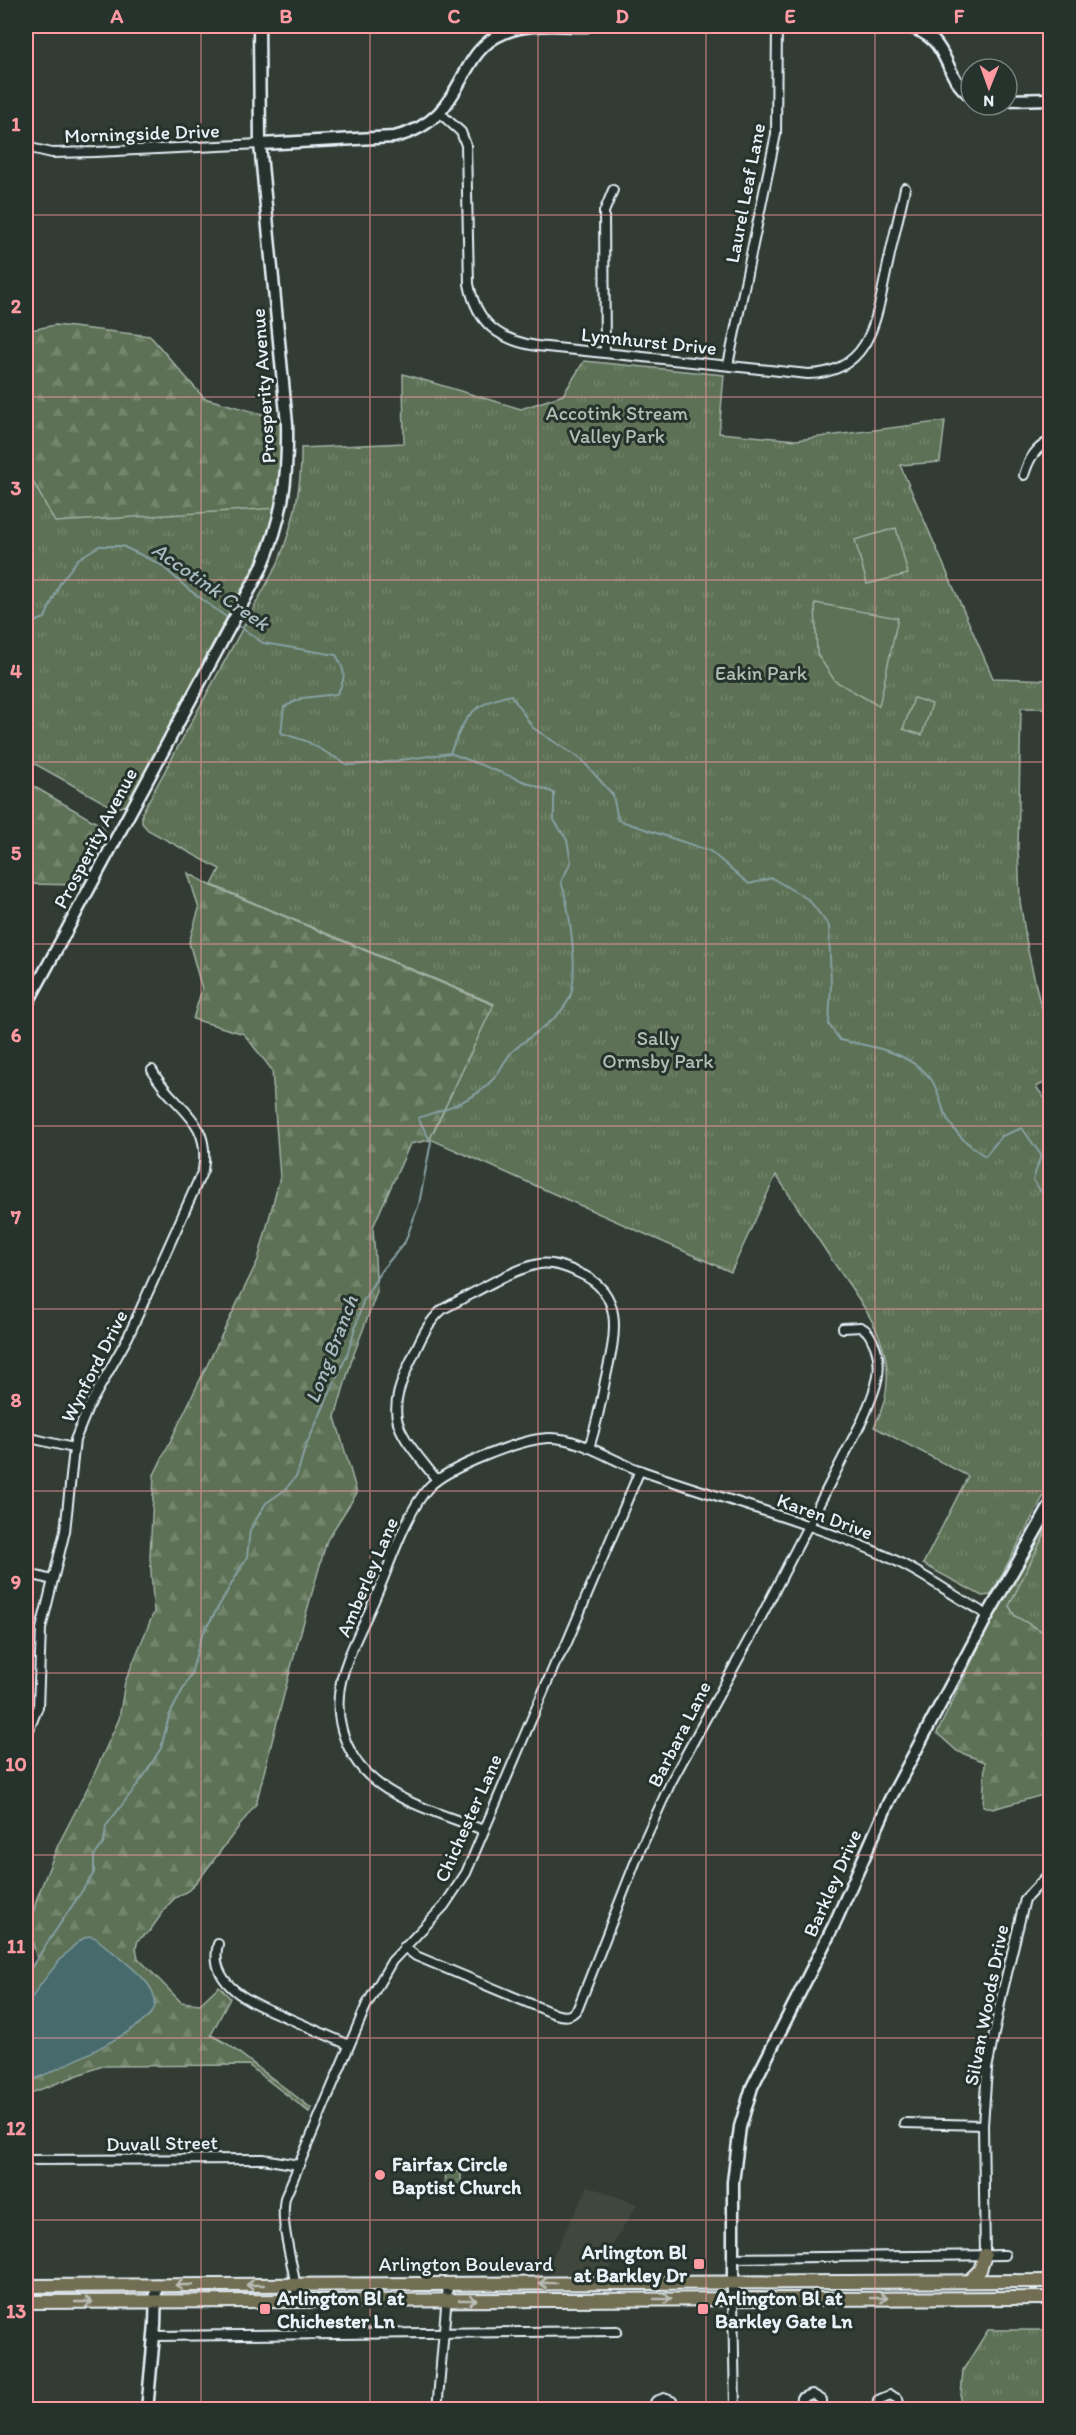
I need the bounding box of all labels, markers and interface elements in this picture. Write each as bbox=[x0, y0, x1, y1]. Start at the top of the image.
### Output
text: A bbox=[110, 4, 124, 28]
text: B bbox=[280, 4, 293, 28]
text: C bbox=[448, 4, 461, 28]
text: D bbox=[615, 4, 629, 28]
text: E bbox=[784, 4, 796, 28]
text: F bbox=[954, 4, 965, 28]
north arrow bbox=[959, 57, 1019, 117]
text: N bbox=[983, 92, 994, 111]
text: 1 bbox=[11, 112, 21, 136]
street label: Morningside Drive bbox=[64, 118, 220, 148]
street label: Laurel Leaf Lane bbox=[720, 121, 770, 265]
text: 2 bbox=[11, 294, 22, 318]
street label: Prosperity Avenue bbox=[246, 308, 280, 464]
street label: Lynnhurst Drive bbox=[580, 322, 718, 360]
park label: Accotink Stream Valley Park bbox=[546, 401, 688, 448]
text: 3 bbox=[11, 476, 22, 500]
water label: Accotink Creek bbox=[148, 536, 275, 636]
text: 4 bbox=[10, 659, 22, 683]
park label: Eakin Park bbox=[715, 661, 808, 685]
street label: Prosperity Avenue bbox=[48, 764, 142, 912]
text: 5 bbox=[11, 841, 22, 865]
text: 6 bbox=[11, 1023, 22, 1047]
park label: Sally Ormsby Park bbox=[602, 1026, 714, 1073]
text: 7 bbox=[10, 1205, 21, 1229]
water label: Long Branch bbox=[299, 1291, 363, 1406]
street label: Wynford Drive bbox=[55, 1306, 133, 1426]
text: 8 bbox=[11, 1388, 22, 1412]
street label: Karen Drive bbox=[774, 1488, 876, 1544]
street label: Amberley Lane bbox=[331, 1513, 403, 1641]
text: 9 bbox=[11, 1570, 21, 1594]
street label: Barbara Lane bbox=[642, 1677, 716, 1791]
street label: Chichester Lane bbox=[429, 1750, 507, 1886]
text: 10 bbox=[5, 1752, 27, 1776]
street label: Barkley Drive bbox=[798, 1826, 866, 1940]
street label: Silvan Woods Drive bbox=[959, 1922, 1013, 2088]
text: 11 bbox=[7, 1934, 26, 1958]
text: 12 bbox=[6, 2116, 26, 2140]
street label: Duvall Street bbox=[106, 2130, 218, 2156]
place label: Fairfax Circle Baptist Church bbox=[392, 2152, 522, 2200]
marker: Fairfax Circle Baptist Church bbox=[373, 2168, 387, 2182]
place label: Arlington Bl at Barkley Dr bbox=[574, 2240, 688, 2288]
street label: Arlington Boulevard bbox=[379, 2252, 553, 2276]
marker: Arlington Bl at Barkley Dr bbox=[692, 2257, 706, 2271]
one-way arrow bbox=[539, 2277, 559, 2289]
one-way arrow bbox=[175, 2279, 195, 2291]
one-way arrow bbox=[245, 2279, 265, 2291]
place label: Arlington Bl at Chichester Ln bbox=[276, 2286, 405, 2333]
place label: Arlington Bl at Barkley Gate Ln bbox=[714, 2286, 853, 2334]
one-way arrow bbox=[868, 2292, 888, 2304]
one-way arrow bbox=[652, 2293, 672, 2305]
one-way arrow bbox=[457, 2294, 477, 2306]
one-way arrow bbox=[73, 2296, 93, 2308]
text: 13 bbox=[6, 2299, 26, 2323]
marker: Arlington Bl at Chichester Ln bbox=[258, 2302, 272, 2316]
marker: Arlington Bl at Barkley Gate Ln bbox=[696, 2302, 710, 2316]

